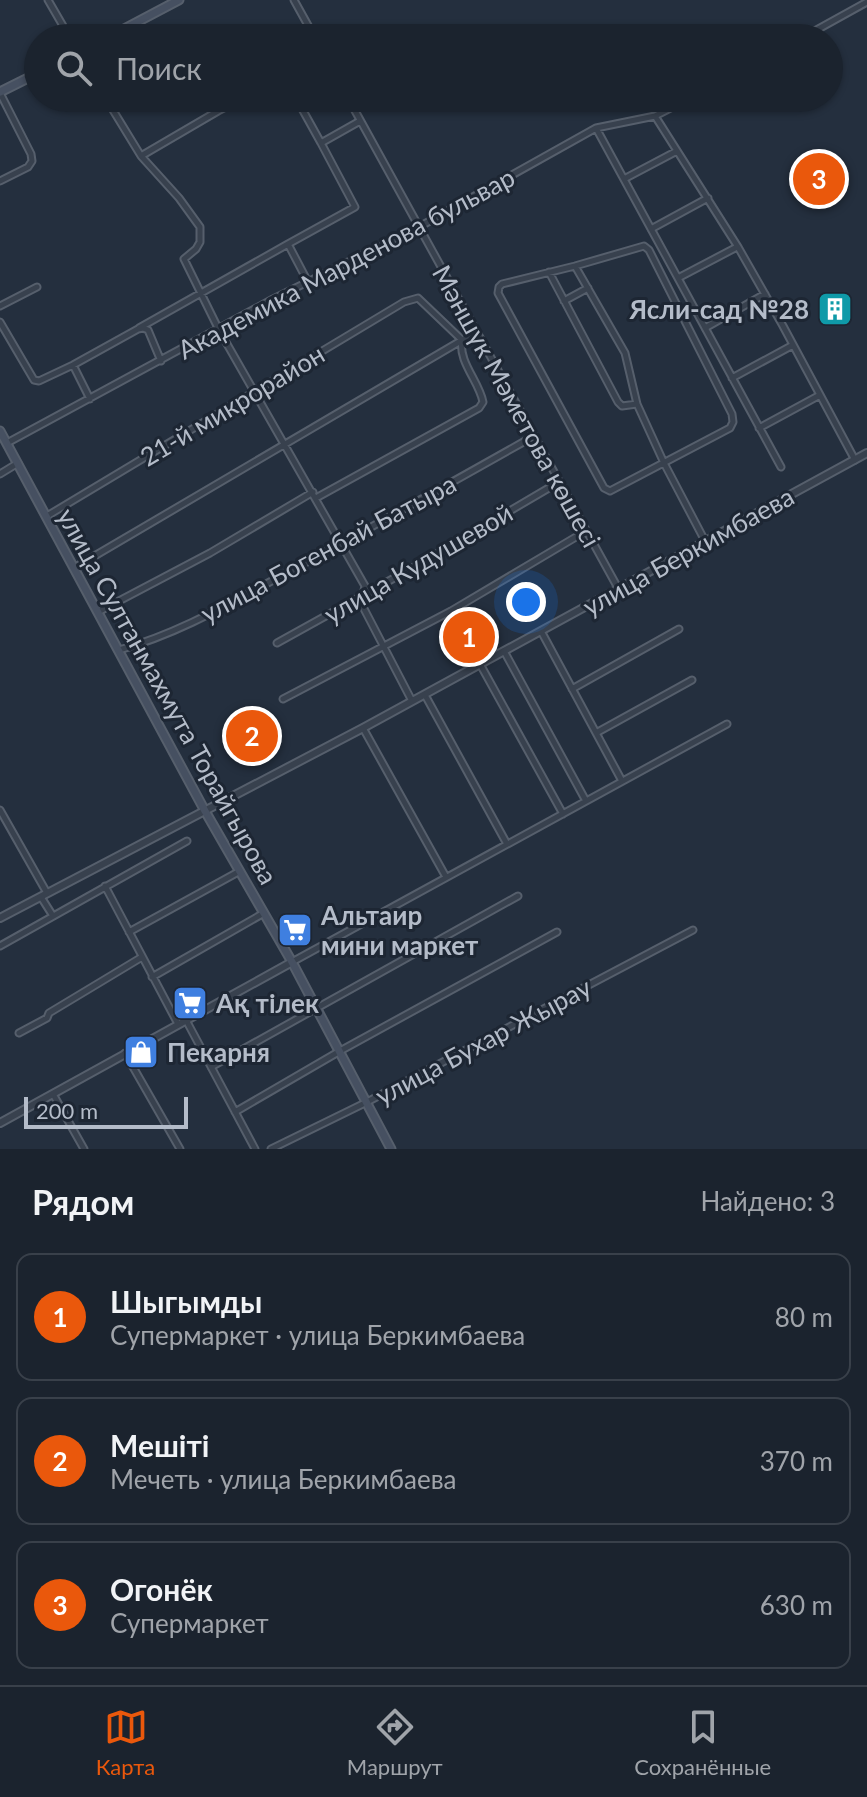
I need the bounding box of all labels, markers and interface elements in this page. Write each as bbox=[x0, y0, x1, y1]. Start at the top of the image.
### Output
search box bbox=[24, 24, 843, 112]
icon: search bbox=[52, 46, 96, 90]
text: Поиск bbox=[116, 50, 202, 86]
pin: 3 bbox=[793, 149, 845, 209]
street label: Академика Марденова бульвар bbox=[172, 160, 520, 366]
street label: Мәншүк Мәметова көшесі bbox=[426, 259, 608, 553]
building icon: Ясли-сад №28 bbox=[816, 290, 854, 328]
place label: Ясли-сад №28 bbox=[629, 293, 809, 325]
street label: 21-й микрорайон bbox=[134, 337, 330, 473]
street label: улица Богенбай Батыра bbox=[195, 467, 461, 629]
street label: улица Беркимбаева bbox=[577, 480, 799, 622]
street label: улица Кудушевой bbox=[318, 496, 518, 630]
street label: улица Султанмахмута Торайгырова bbox=[51, 502, 285, 890]
your location bbox=[506, 582, 546, 622]
pin: 1 bbox=[443, 607, 495, 667]
pin: 2 bbox=[226, 706, 278, 766]
place label: Альтаир мини маркет bbox=[320, 899, 479, 961]
supermarket icon: Альтаир мини маркет bbox=[276, 911, 314, 949]
street label: улица Бухар Жырау bbox=[370, 970, 597, 1111]
supermarket icon: Ақ тілек bbox=[171, 984, 209, 1022]
place label: Ақ тілек bbox=[215, 987, 319, 1019]
shop icon: Пекарня bbox=[122, 1033, 160, 1071]
place label: Пекарня bbox=[167, 1036, 270, 1068]
scale bar bbox=[24, 1093, 188, 1129]
text: 200 m bbox=[36, 1097, 98, 1124]
text: Рядом bbox=[32, 1181, 134, 1222]
text: Найдено: 3 bbox=[700, 1185, 835, 1217]
text: Шыгымды bbox=[110, 1283, 262, 1319]
text: 1 bbox=[52, 1301, 68, 1333]
text: 80 m bbox=[775, 1301, 833, 1333]
text: Супермаркет · улица Беркимбаева bbox=[110, 1319, 525, 1351]
text: Мешіті bbox=[110, 1427, 209, 1463]
text: 2 bbox=[52, 1445, 68, 1477]
text: 370 m bbox=[760, 1445, 833, 1477]
text: Мечеть · улица Беркимбаева bbox=[110, 1463, 457, 1495]
text: Огонёк bbox=[110, 1571, 213, 1607]
text: 3 bbox=[52, 1589, 68, 1621]
text: 630 m bbox=[760, 1589, 833, 1621]
text: Супермаркет bbox=[110, 1607, 269, 1639]
tab: Карта bbox=[96, 1705, 155, 1780]
tab: Маршрут bbox=[347, 1705, 443, 1780]
tab: Сохранённые bbox=[634, 1705, 771, 1780]

